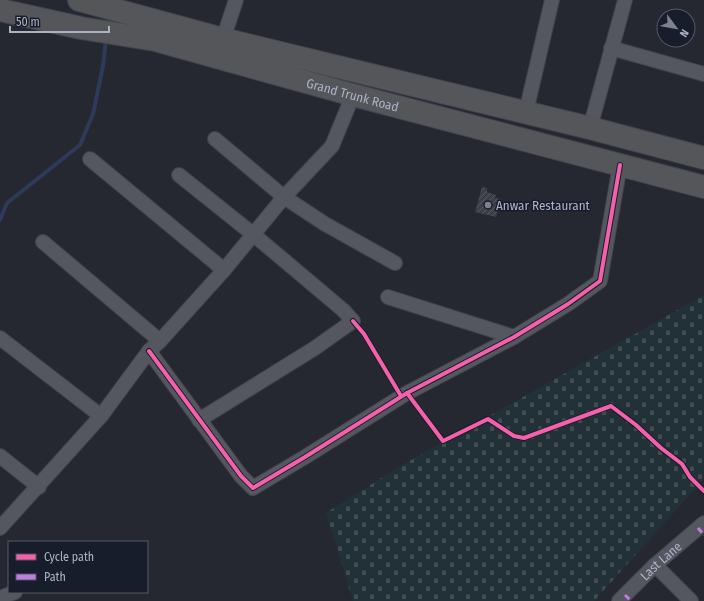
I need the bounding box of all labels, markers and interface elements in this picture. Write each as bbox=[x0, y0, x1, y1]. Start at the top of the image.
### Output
scale bar bbox=[10, 8, 109, 34]
north arrow bbox=[656, 8, 696, 48]
text: 50 m bbox=[16, 15, 40, 29]
text: N bbox=[677, 27, 691, 39]
street label: Grand Trunk Road bbox=[305, 75, 400, 114]
place label: Anwar Restaurant bbox=[496, 198, 591, 213]
marker: Anwar Restaurant bbox=[483, 200, 493, 210]
street label: Last Lane bbox=[637, 538, 684, 583]
legend bbox=[8, 541, 148, 593]
text: Cycle path bbox=[44, 550, 94, 564]
text: Path bbox=[44, 570, 66, 584]

